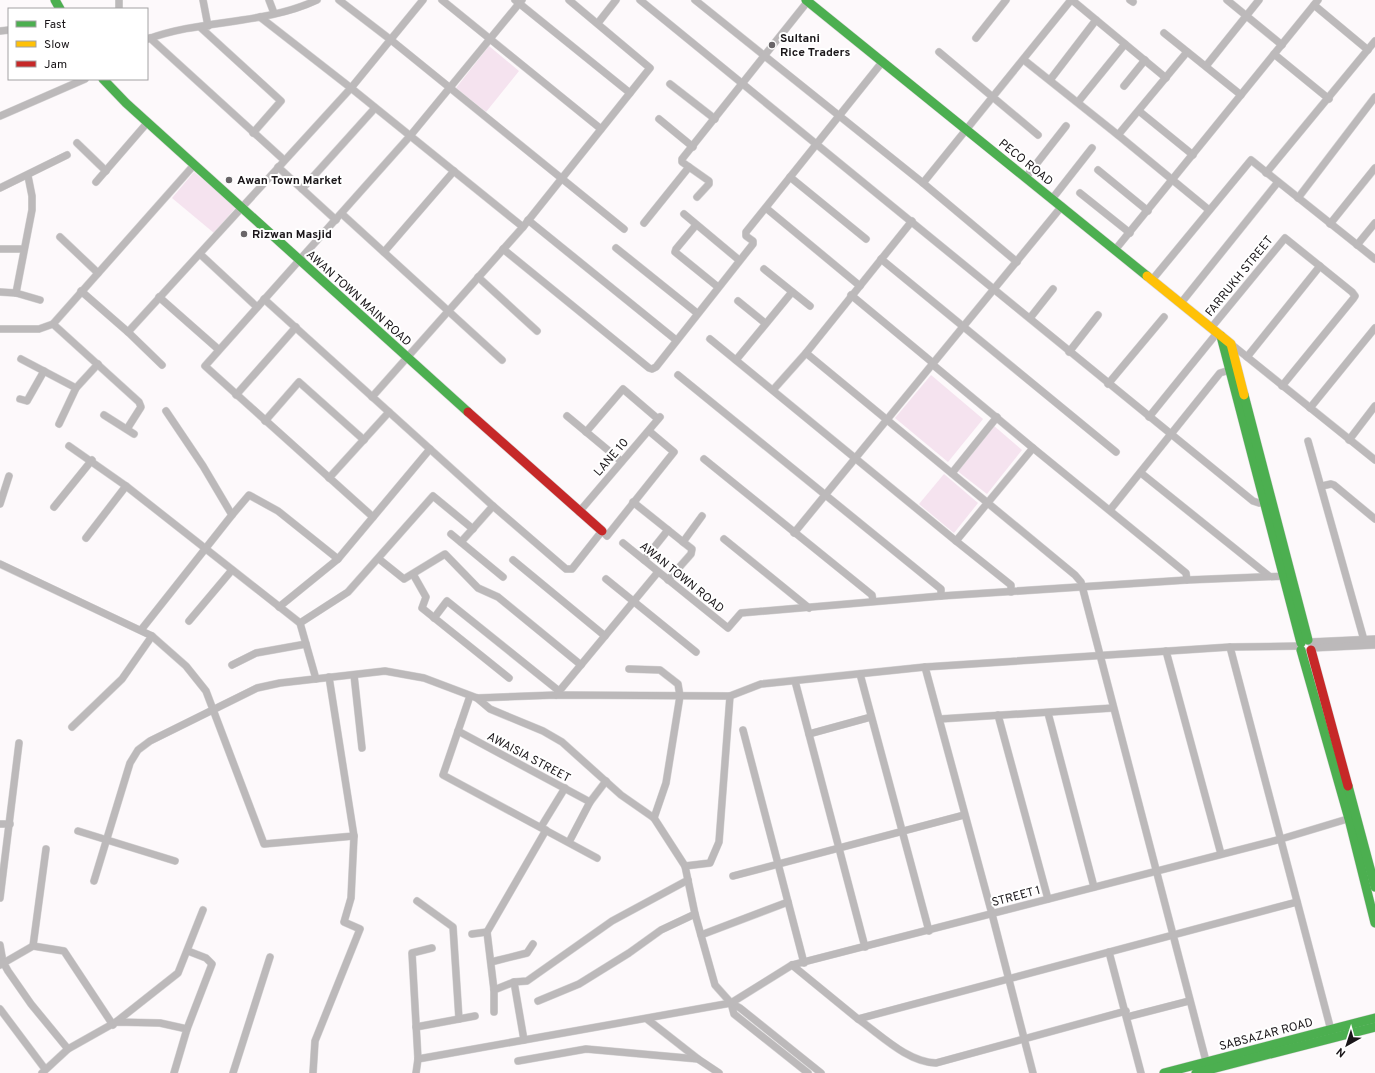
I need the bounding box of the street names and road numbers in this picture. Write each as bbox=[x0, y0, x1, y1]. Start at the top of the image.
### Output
street label: PECO ROAD bbox=[995, 136, 1056, 190]
street label: FARRUKH STREET bbox=[1202, 233, 1277, 320]
street label: AWAN TOWN MAIN ROAD bbox=[302, 247, 414, 350]
street label: LANE 10 bbox=[591, 435, 633, 480]
street label: AWAN TOWN ROAD bbox=[636, 539, 727, 617]
street label: AWAISIA STREET bbox=[484, 729, 573, 787]
street label: STREET 1 bbox=[990, 883, 1042, 911]
street label: SABSAZAR ROAD bbox=[1218, 1015, 1315, 1055]

